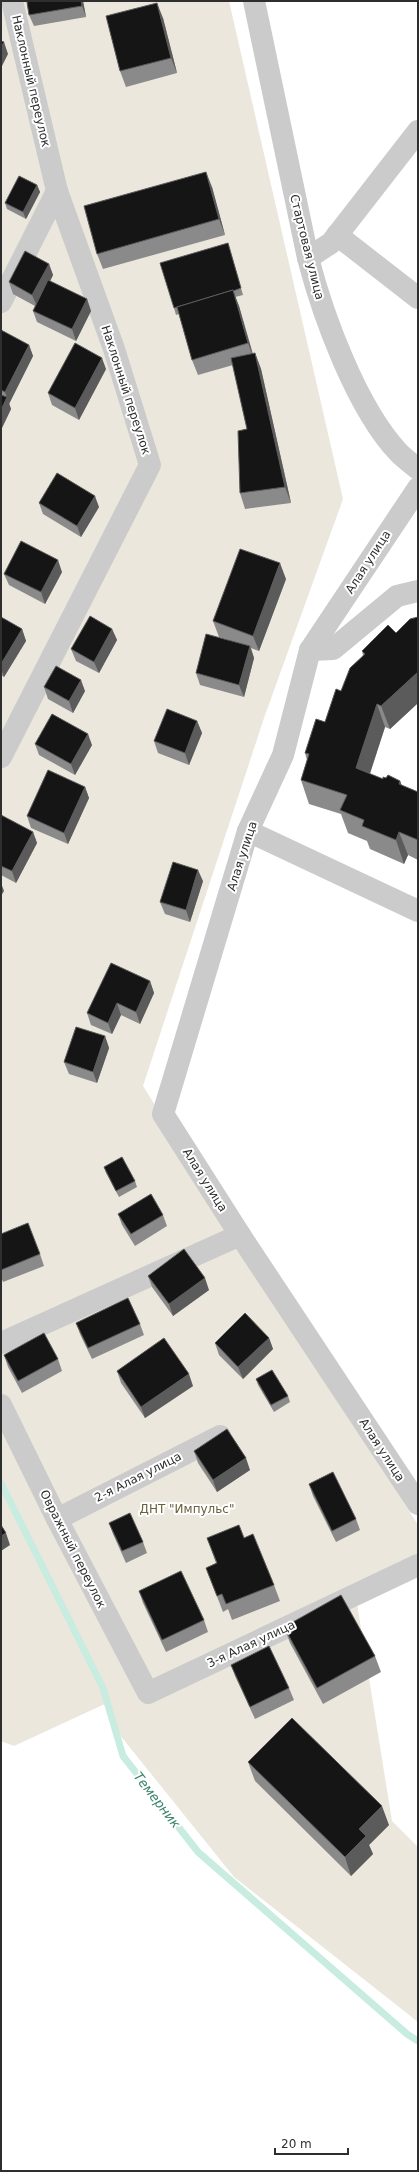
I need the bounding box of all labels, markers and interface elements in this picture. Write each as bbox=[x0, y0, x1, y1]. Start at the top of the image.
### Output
street label: Наклонный переулок bbox=[9, 14, 53, 148]
street label: Стартовая улица bbox=[287, 193, 327, 301]
street label: Наклонный переулок bbox=[98, 324, 154, 456]
street label: Алая улица bbox=[342, 528, 394, 596]
street label: Алая улица bbox=[224, 819, 260, 893]
street label: Алая улица bbox=[180, 1146, 230, 1214]
street label: Алая улица bbox=[356, 1416, 408, 1484]
street label: 2-я Алая улица bbox=[92, 1449, 184, 1505]
street label: Овражный переулок bbox=[37, 1488, 109, 1610]
park label: ДНТ "Импульс" bbox=[140, 1502, 234, 1516]
street label: 3-я Алая улица bbox=[205, 1618, 297, 1670]
water label: Темерник bbox=[131, 1769, 184, 1831]
scale bar bbox=[275, 2130, 348, 2156]
text: 20 m bbox=[281, 2137, 312, 2151]

